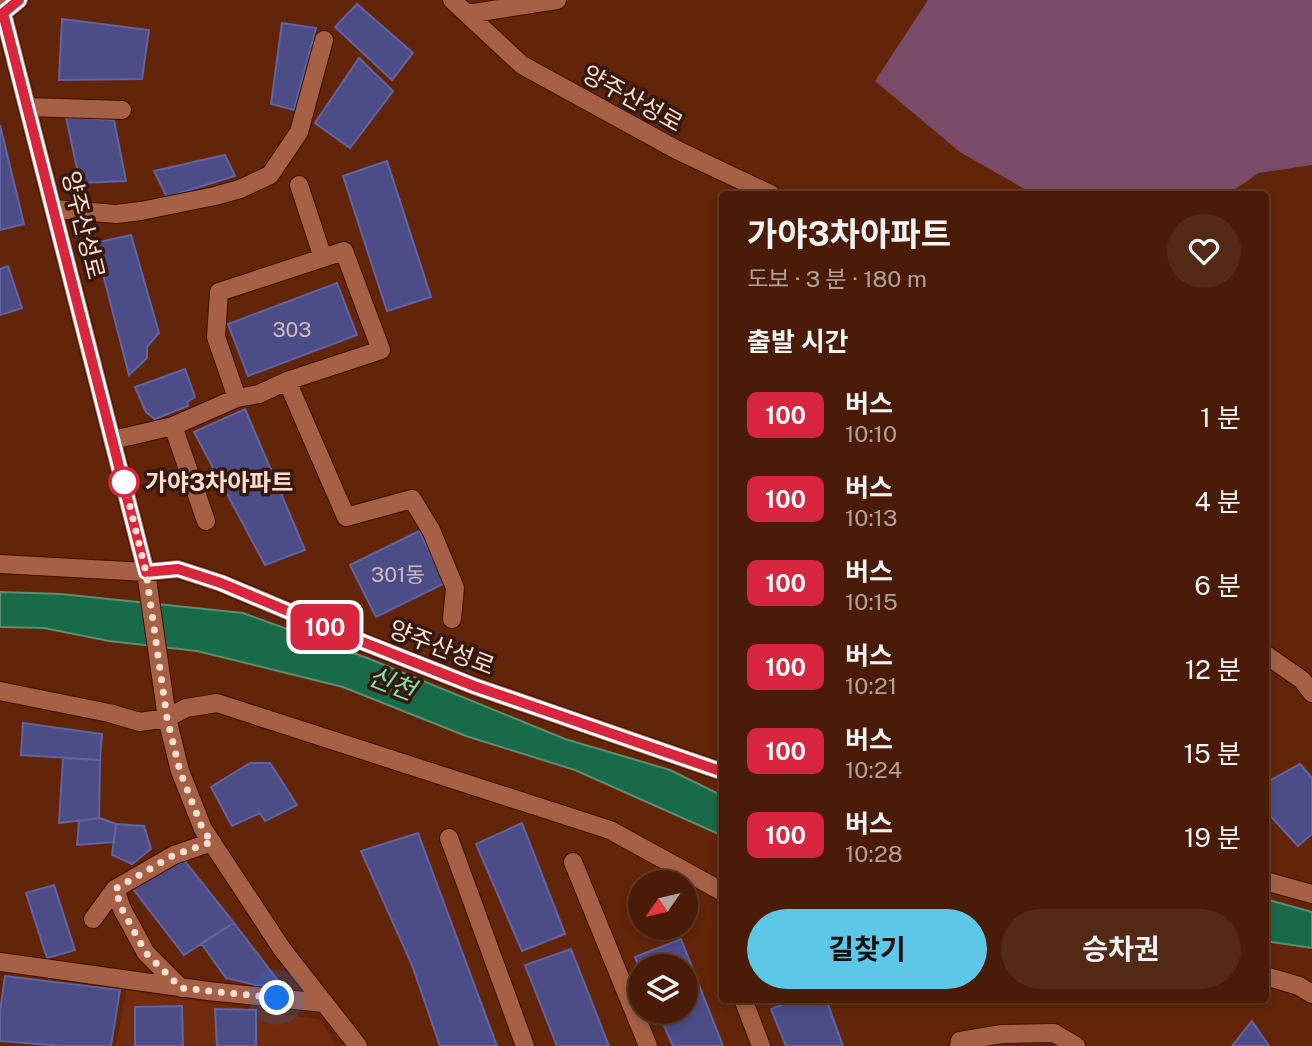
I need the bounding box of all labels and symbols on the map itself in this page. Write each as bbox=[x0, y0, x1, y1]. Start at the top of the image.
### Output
street label: 양주산성로 bbox=[578, 59, 688, 137]
street label: 양주산성로 bbox=[57, 168, 111, 282]
house number: 303 bbox=[272, 317, 312, 342]
marker: 가야3차아파트 bbox=[109, 467, 139, 497]
place label: 가야3차아파트 bbox=[145, 468, 293, 496]
house number: 301동 bbox=[371, 562, 425, 587]
line badge: 100 bbox=[285, 604, 365, 650]
street label: 양주산성로 bbox=[385, 614, 499, 680]
water label: 신천 bbox=[364, 660, 423, 707]
north arrow bbox=[628, 870, 698, 940]
your location bbox=[259, 980, 294, 1015]

